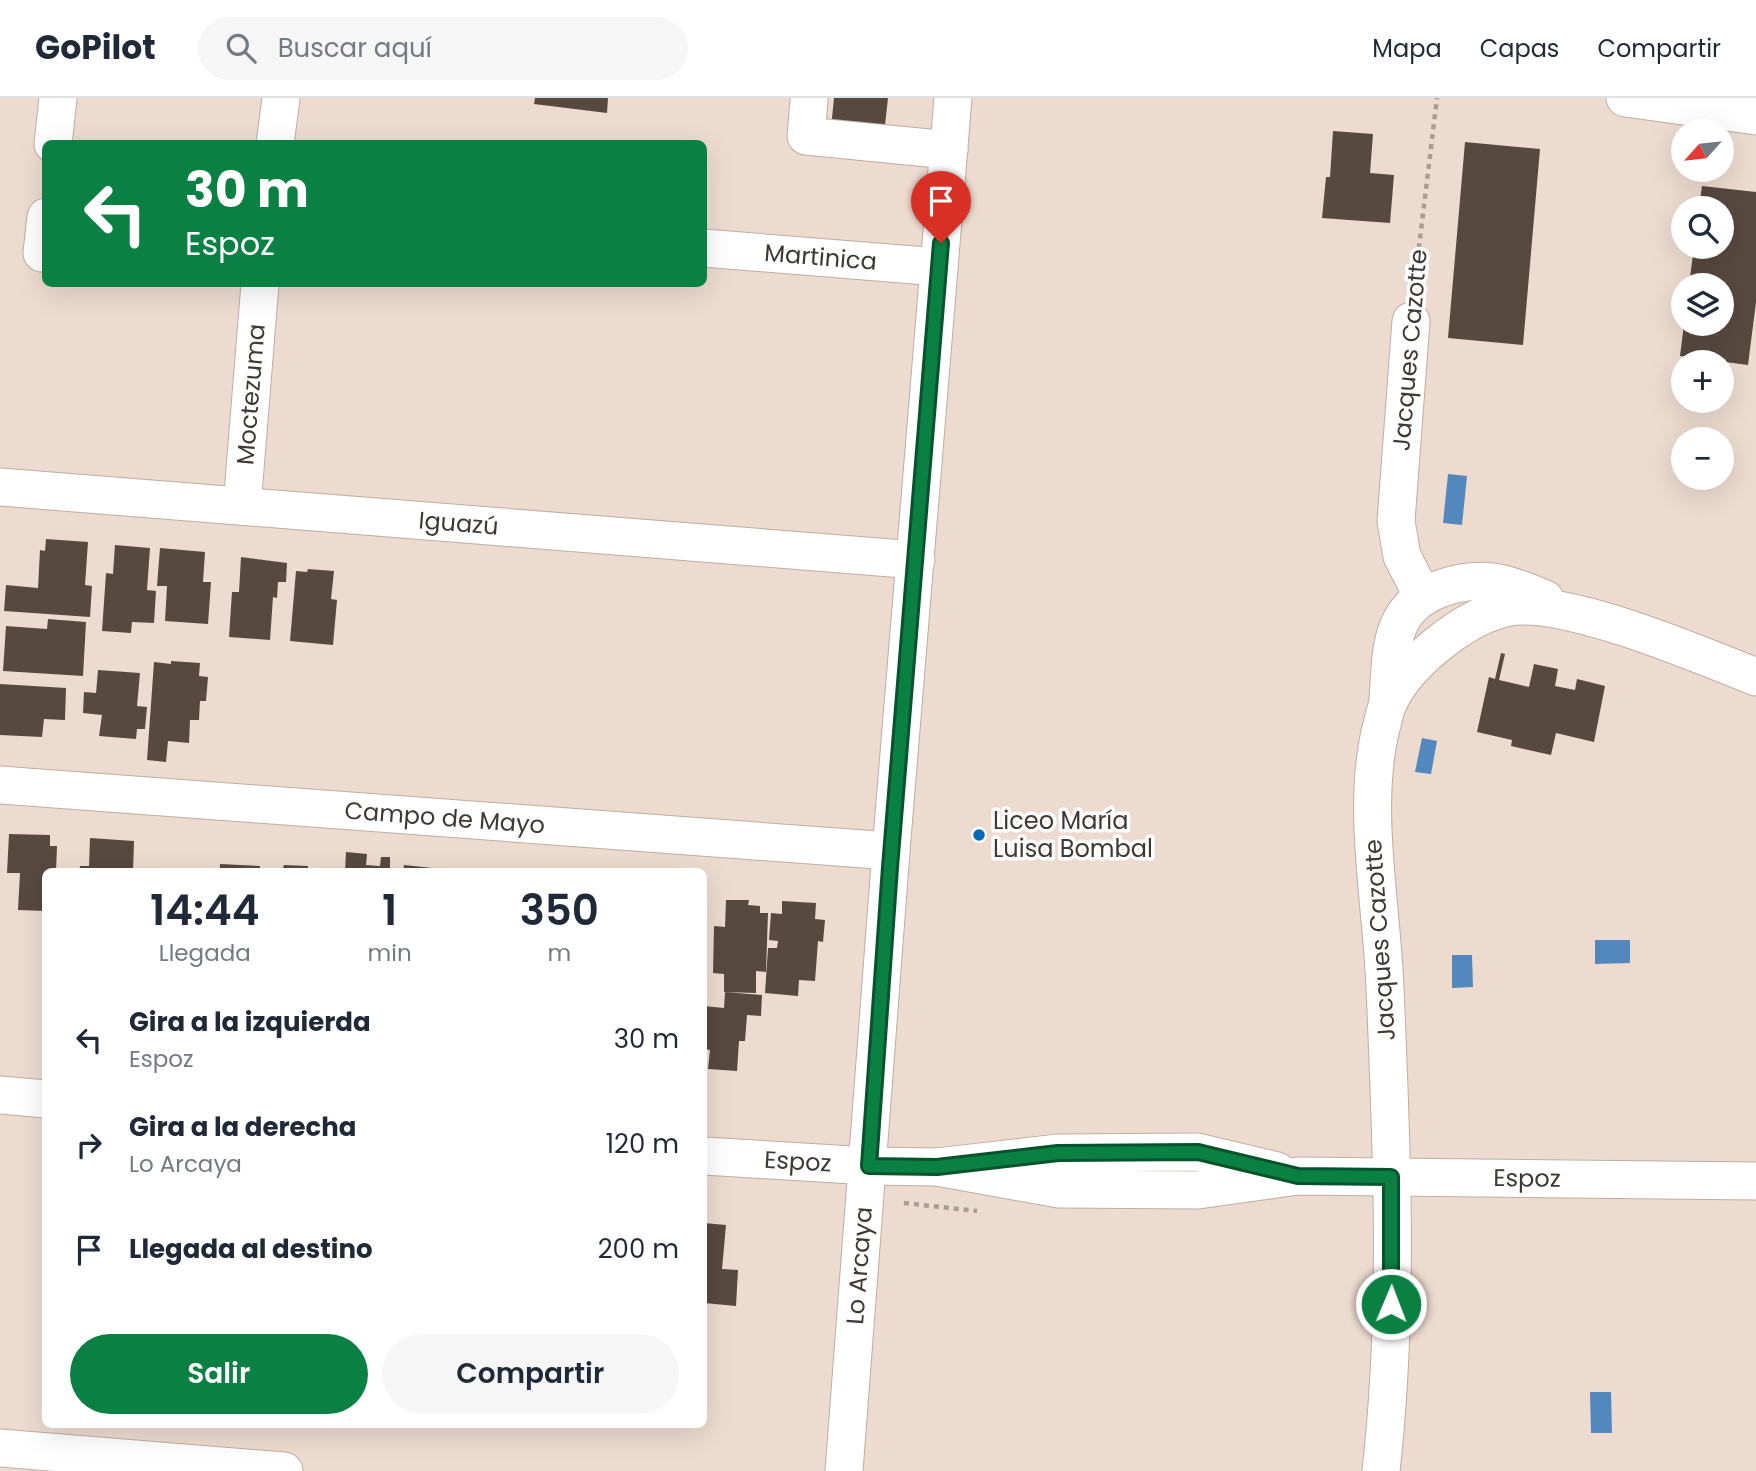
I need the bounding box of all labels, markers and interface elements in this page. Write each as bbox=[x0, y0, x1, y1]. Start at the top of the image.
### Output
search box bbox=[198, 17, 688, 80]
text: GoPilot bbox=[35, 24, 156, 71]
icon: search bbox=[222, 29, 260, 67]
text: Buscar aquí bbox=[278, 30, 432, 66]
text: Mapa bbox=[1372, 32, 1442, 65]
text: Capas bbox=[1480, 32, 1559, 65]
text: Compartir bbox=[1597, 32, 1721, 65]
north arrow bbox=[1671, 119, 1734, 182]
map controls bbox=[1671, 119, 1734, 490]
text: 30 m bbox=[185, 156, 309, 224]
icon: left bbox=[70, 168, 161, 259]
pin bbox=[911, 171, 971, 243]
icon: arrive bbox=[922, 182, 960, 220]
button: search bbox=[1671, 196, 1734, 259]
text: Espoz bbox=[185, 221, 275, 266]
street label: Martinica bbox=[763, 236, 878, 278]
street label: Jacques Cazotte bbox=[1384, 248, 1435, 452]
button: layers bbox=[1671, 273, 1734, 336]
street label: Moctezuma bbox=[228, 322, 273, 466]
button: + bbox=[1671, 350, 1734, 413]
button: − bbox=[1671, 427, 1734, 490]
street label: Iguazú bbox=[417, 503, 500, 543]
street label: Campo de Mayo bbox=[343, 794, 546, 841]
place label: Liceo María Luisa Bombal bbox=[993, 804, 1153, 865]
marker: Liceo María Luisa Bombal bbox=[971, 827, 987, 843]
street label: Jacques Cazotte bbox=[1356, 838, 1403, 1042]
text: 14:44 bbox=[150, 881, 260, 940]
text: 1 bbox=[382, 881, 397, 940]
text: 350 bbox=[520, 881, 599, 940]
text: Llegada bbox=[159, 937, 251, 969]
text: min bbox=[368, 937, 412, 969]
text: m bbox=[547, 937, 571, 969]
text: Gira a la izquierda bbox=[129, 1004, 371, 1040]
icon: left bbox=[70, 1021, 108, 1059]
text: 30 m bbox=[614, 1021, 679, 1057]
text: Espoz bbox=[129, 1043, 194, 1075]
text: Gira a la derecha bbox=[129, 1109, 357, 1145]
icon: right bbox=[70, 1126, 108, 1164]
text: 120 m bbox=[606, 1126, 679, 1162]
street label: Espoz bbox=[763, 1143, 832, 1180]
text: Lo Arcaya bbox=[129, 1148, 242, 1180]
street label: Espoz bbox=[1493, 1161, 1561, 1195]
street label: Lo Arcaya bbox=[838, 1206, 880, 1326]
icon: arrive bbox=[70, 1231, 108, 1269]
text: Llegada al destino bbox=[129, 1231, 373, 1267]
text: 200 m bbox=[598, 1231, 679, 1267]
position arrow bbox=[1354, 1267, 1428, 1341]
button: Salir bbox=[70, 1334, 368, 1414]
button: Compartir bbox=[382, 1334, 679, 1414]

